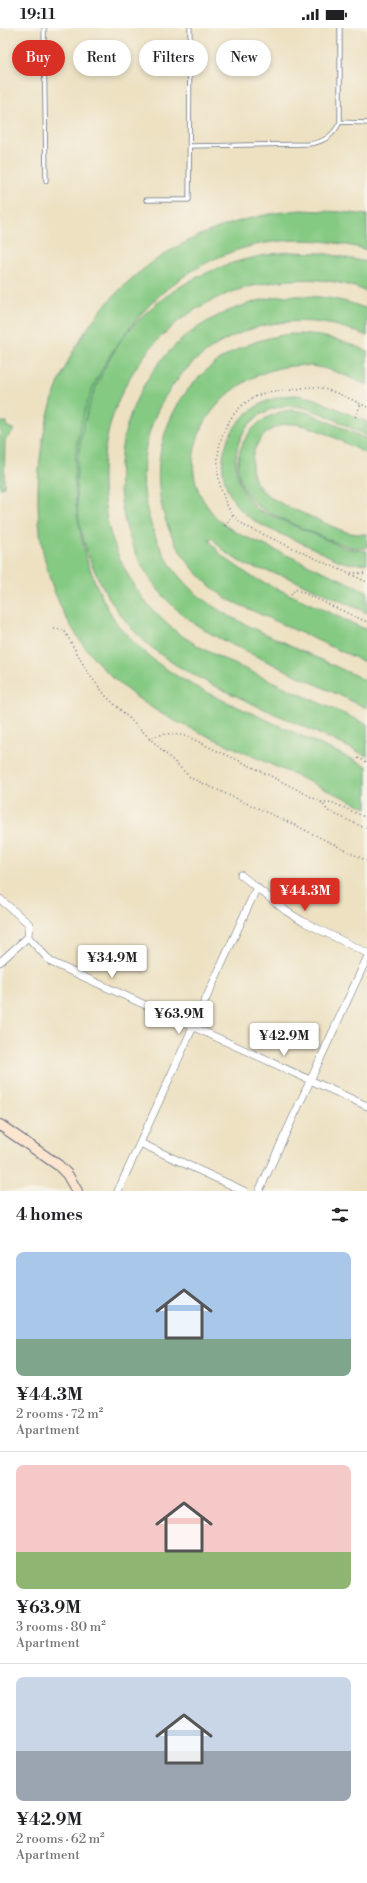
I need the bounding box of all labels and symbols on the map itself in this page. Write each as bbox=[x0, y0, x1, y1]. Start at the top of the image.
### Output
pin: ¥44.3M bbox=[272, 878, 338, 912]
pin: ¥34.9M bbox=[79, 945, 145, 979]
pin: ¥63.9M bbox=[146, 1001, 212, 1035]
pin: ¥42.9M bbox=[251, 1023, 317, 1057]

